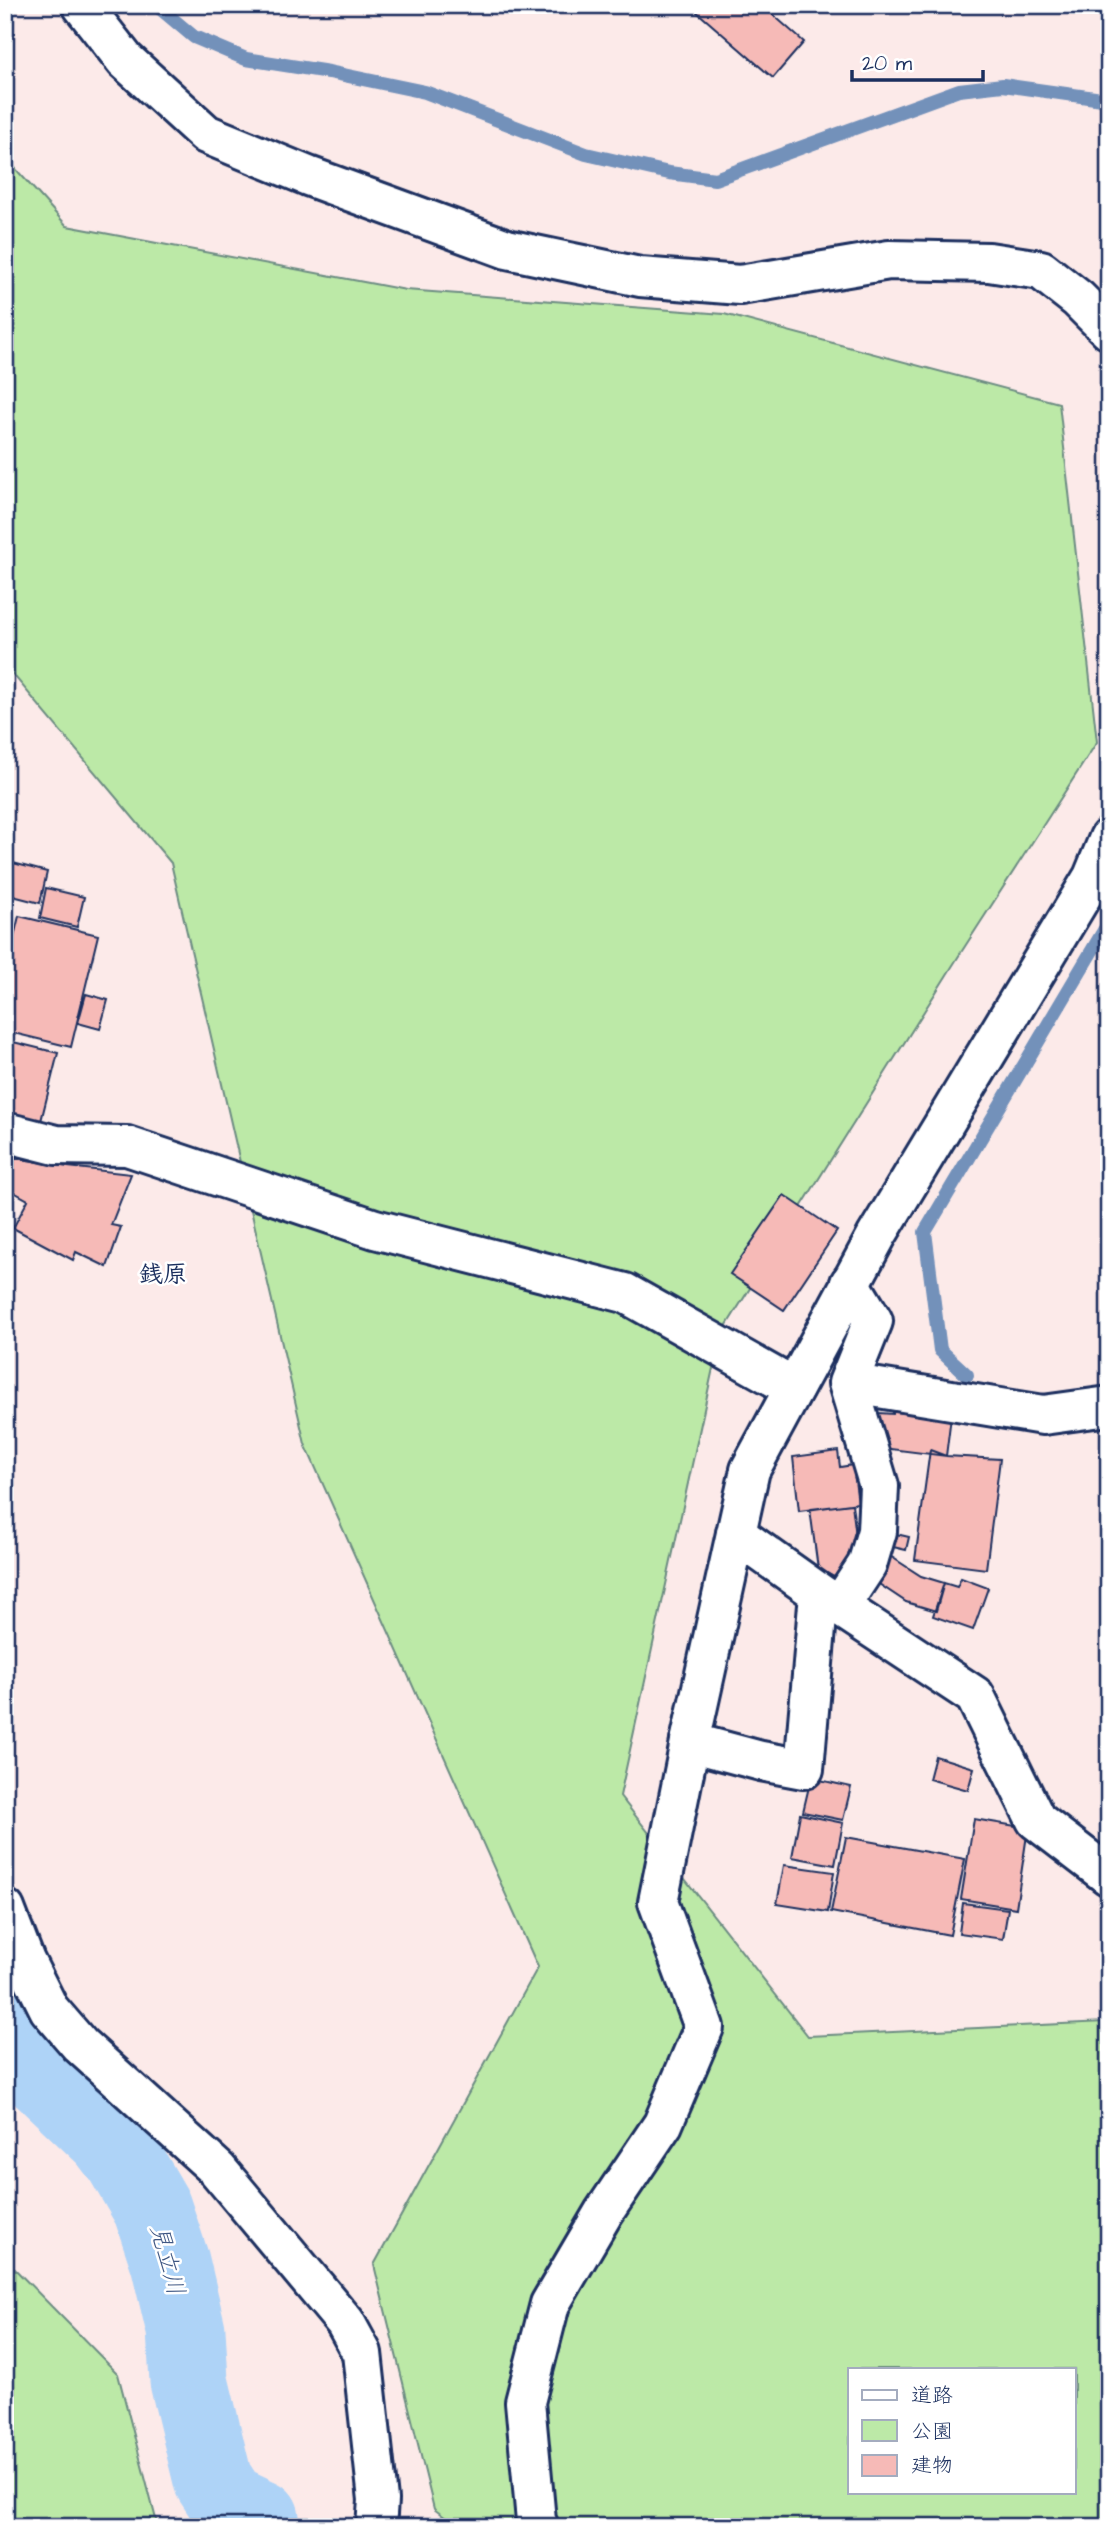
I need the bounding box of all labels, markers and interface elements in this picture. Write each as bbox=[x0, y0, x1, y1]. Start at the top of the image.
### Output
scale bar bbox=[852, 38, 983, 82]
text: 20 m bbox=[862, 49, 913, 78]
district label: 銭原 bbox=[139, 1258, 187, 1292]
water label: 見立川 bbox=[141, 2221, 193, 2299]
legend bbox=[848, 2368, 1076, 2494]
text: 道路 bbox=[911, 2381, 953, 2410]
text: 公園 bbox=[911, 2417, 953, 2446]
text: 建物 bbox=[911, 2451, 953, 2480]

